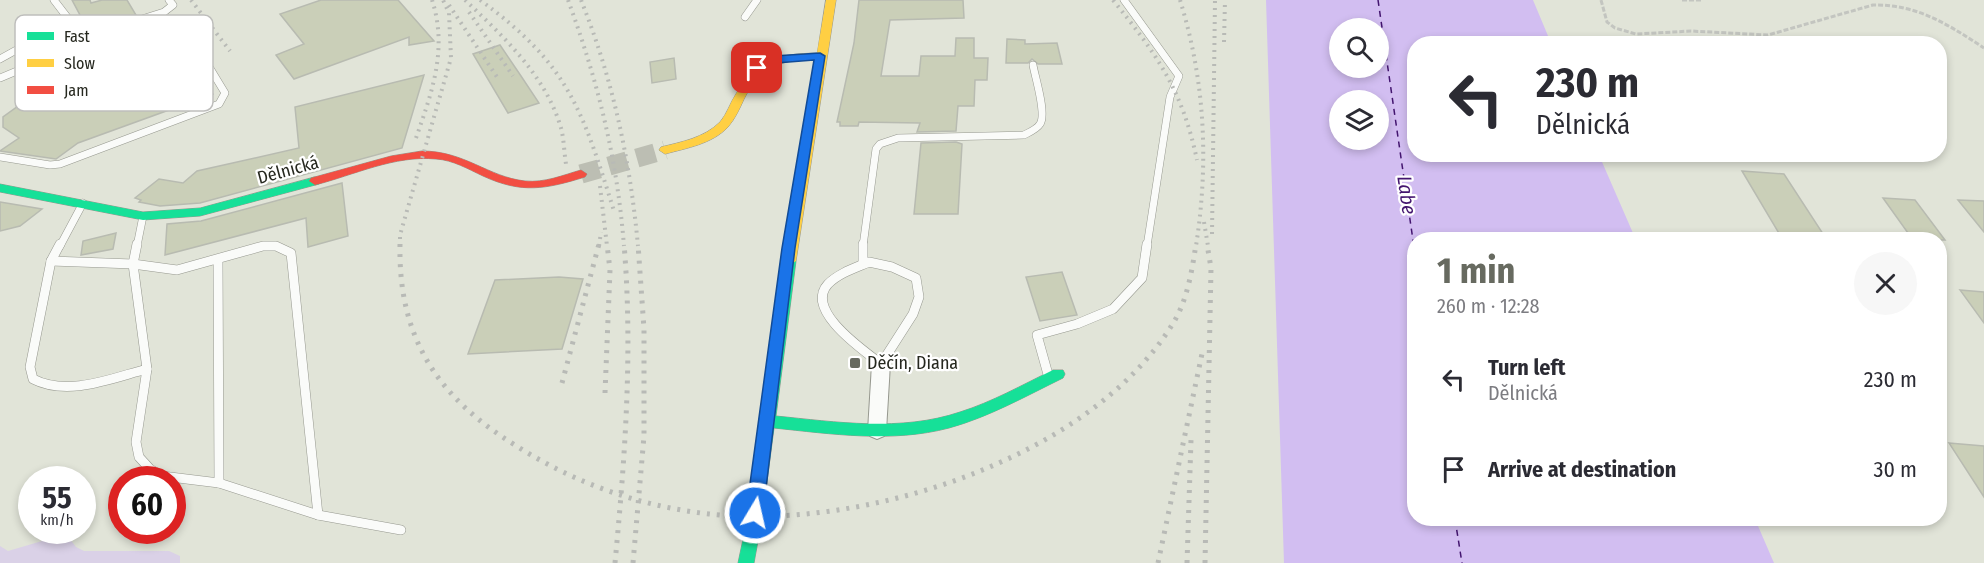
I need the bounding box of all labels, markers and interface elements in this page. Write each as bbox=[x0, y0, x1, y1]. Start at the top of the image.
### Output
legend bbox=[15, 15, 213, 111]
map controls bbox=[1329, 18, 1389, 150]
button: search bbox=[1329, 18, 1389, 78]
text: Fast bbox=[64, 27, 91, 46]
pin bbox=[731, 42, 782, 93]
icon: arrive bbox=[740, 51, 773, 84]
text: Slow bbox=[64, 54, 95, 73]
text: 230 m bbox=[1536, 58, 1639, 108]
icon: left bbox=[1437, 60, 1515, 138]
text: Jam bbox=[64, 81, 89, 100]
button: layers bbox=[1329, 90, 1389, 150]
text: Dělnická bbox=[1536, 109, 1630, 141]
street label: Dělnická bbox=[255, 151, 321, 189]
water label: Labe bbox=[1392, 174, 1422, 216]
text: 1 min bbox=[1437, 249, 1515, 293]
button: close bbox=[1854, 252, 1917, 315]
text: 260 m · 12:28 bbox=[1437, 294, 1540, 318]
place label: Děčín, Diana bbox=[867, 352, 958, 374]
text: Turn left bbox=[1488, 354, 1566, 381]
marker: Děčín, Diana bbox=[848, 356, 862, 370]
icon: left bbox=[1437, 363, 1470, 396]
text: 230 m bbox=[1864, 366, 1917, 393]
text: Dělnická bbox=[1488, 381, 1558, 405]
icon: arrive bbox=[1437, 453, 1470, 486]
text: Arrive at destination bbox=[1488, 456, 1676, 483]
text: 30 m bbox=[1874, 456, 1917, 483]
speed limit sign: 60 bbox=[108, 466, 186, 544]
text: 55 bbox=[42, 480, 72, 516]
position arrow bbox=[723, 481, 787, 545]
text: km/h bbox=[40, 511, 74, 529]

